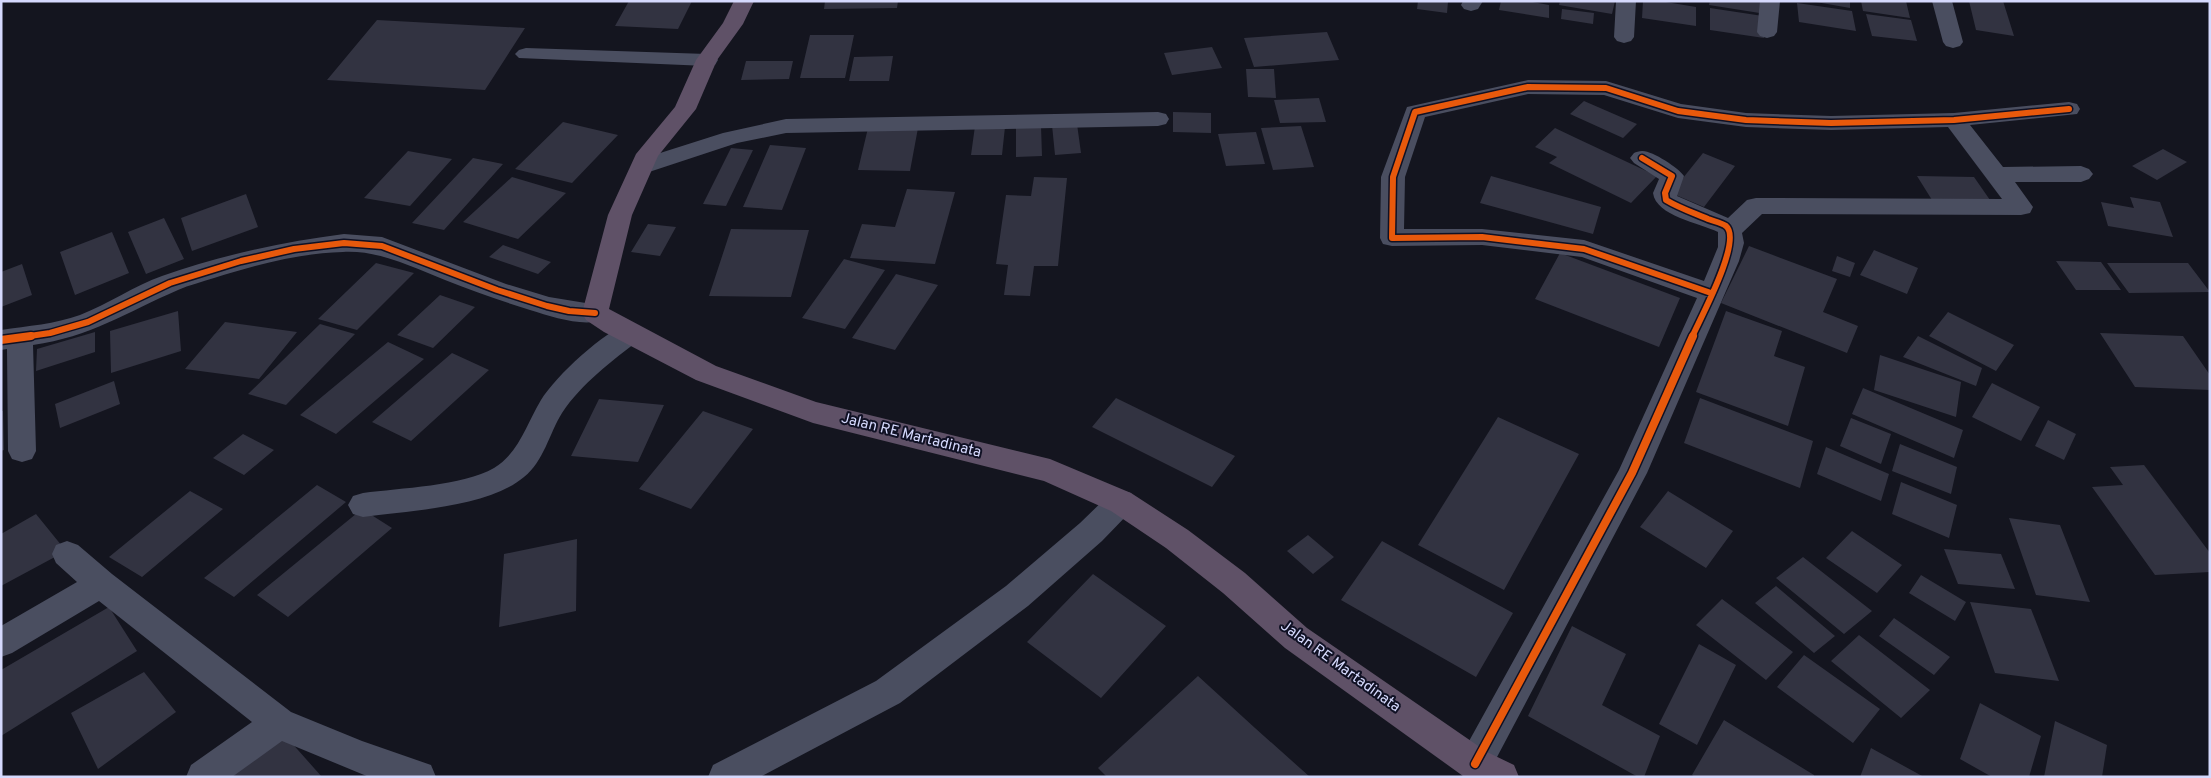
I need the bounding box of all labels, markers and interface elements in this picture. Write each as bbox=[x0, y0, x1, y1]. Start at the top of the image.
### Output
street label: Jalan RE Martadinata bbox=[839, 409, 983, 463]
street label: Jalan RE Martadinata bbox=[1276, 617, 1404, 717]

